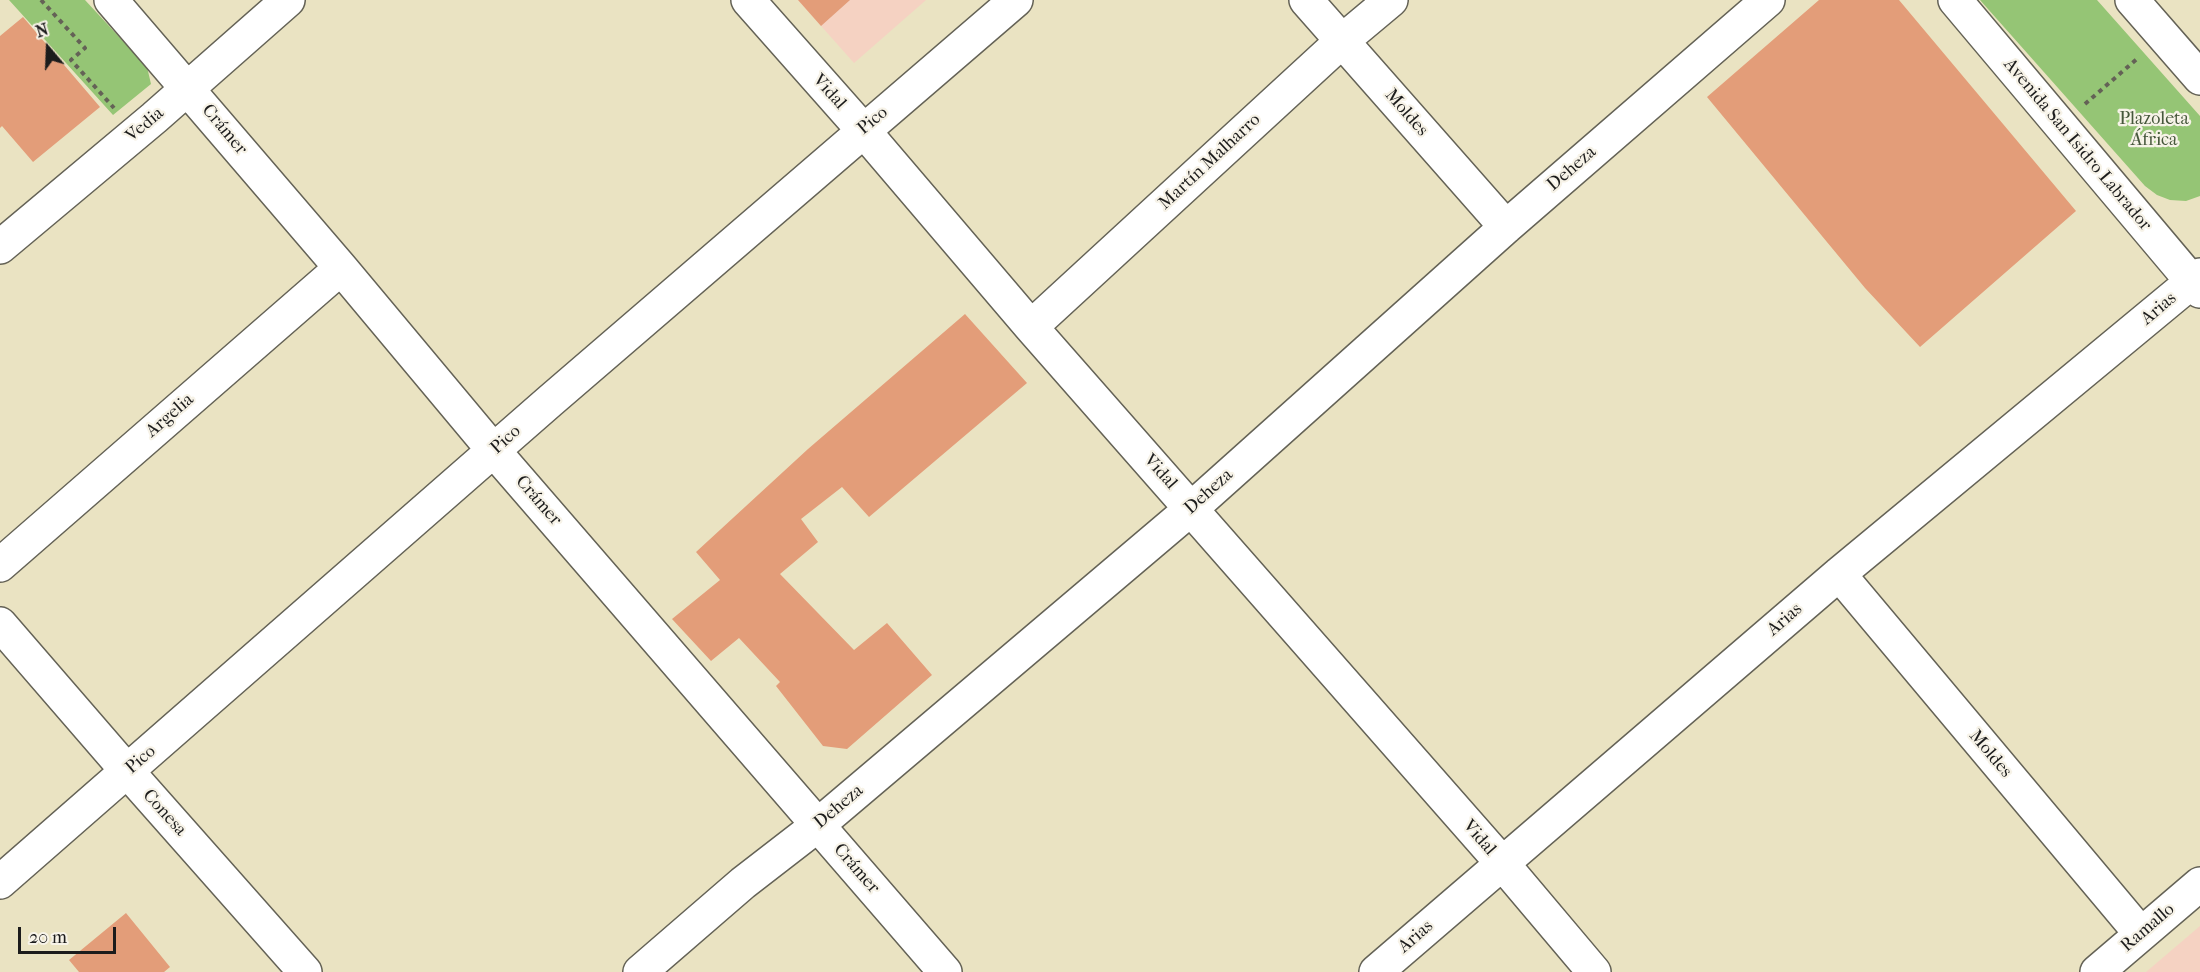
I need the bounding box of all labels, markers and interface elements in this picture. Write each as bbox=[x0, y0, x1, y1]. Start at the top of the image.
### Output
north arrow bbox=[18, 18, 78, 78]
text: N bbox=[33, 20, 51, 41]
street label: Avenida San Isidro Labrador bbox=[1998, 54, 2156, 236]
street label: Vidal bbox=[808, 70, 850, 114]
street label: Moldes bbox=[1380, 85, 1432, 141]
street label: Crámer bbox=[197, 100, 251, 160]
street label: Pico bbox=[853, 102, 893, 140]
street label: Vedia bbox=[122, 103, 168, 147]
street label: Martín Malharro bbox=[1155, 109, 1265, 215]
park label: Plazoleta África bbox=[2119, 109, 2189, 152]
street label: Deheza bbox=[1543, 142, 1601, 196]
street label: Arias bbox=[2137, 288, 2181, 330]
street label: Argelia bbox=[142, 389, 198, 443]
street label: Pico bbox=[486, 421, 526, 459]
street label: Vidal bbox=[1139, 450, 1181, 494]
street label: Deheza bbox=[1180, 465, 1238, 519]
street label: Crámer bbox=[510, 471, 566, 531]
street label: Arias bbox=[1763, 599, 1807, 641]
street label: Moldes bbox=[1964, 726, 2016, 782]
street label: Pico bbox=[121, 741, 161, 779]
street label: Deheza bbox=[810, 780, 868, 834]
street label: Conesa bbox=[137, 785, 191, 841]
street label: Vidal bbox=[1458, 816, 1500, 860]
street label: Crámer bbox=[828, 839, 884, 899]
street label: Ramallo bbox=[2117, 899, 2179, 957]
scale bar bbox=[21, 915, 118, 953]
street label: Arias bbox=[1394, 916, 1438, 958]
text: 20 m bbox=[29, 927, 67, 948]

